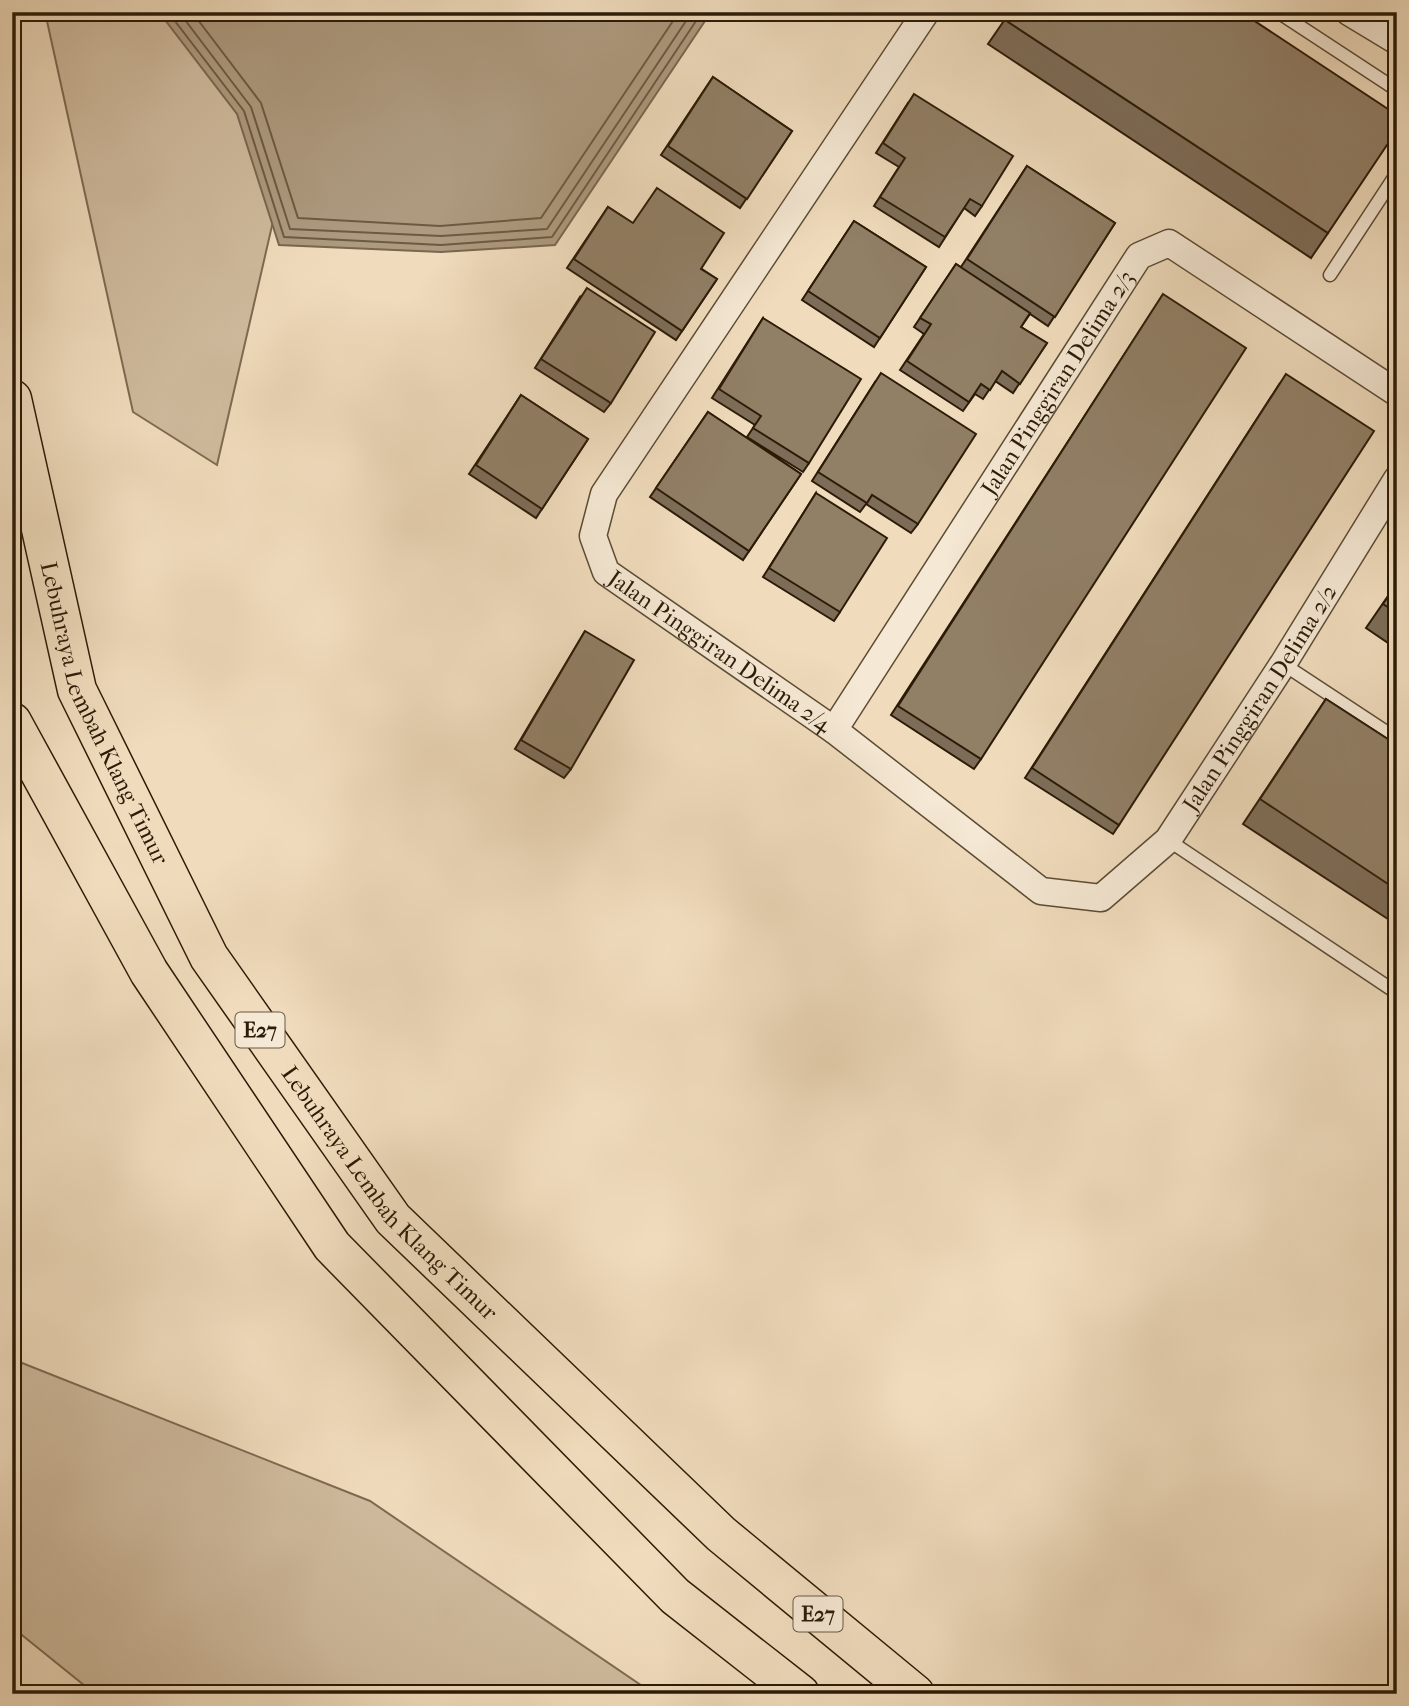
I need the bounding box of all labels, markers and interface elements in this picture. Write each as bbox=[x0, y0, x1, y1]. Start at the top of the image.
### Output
street label: Jalan Pinggiran Delima 2/3 bbox=[974, 265, 1140, 502]
street label: Lebuhraya Lembah Klang Timur bbox=[35, 559, 175, 869]
street label: Jalan Pinggiran Delima 2/4 bbox=[602, 563, 838, 738]
street label: Jalan Pinggiran Delima 2/2 bbox=[1176, 579, 1342, 818]
road number: E27 bbox=[236, 1012, 284, 1048]
street label: Lebuhraya Lembah Klang Timur bbox=[276, 1061, 503, 1326]
road number: E27 bbox=[794, 1596, 842, 1632]

